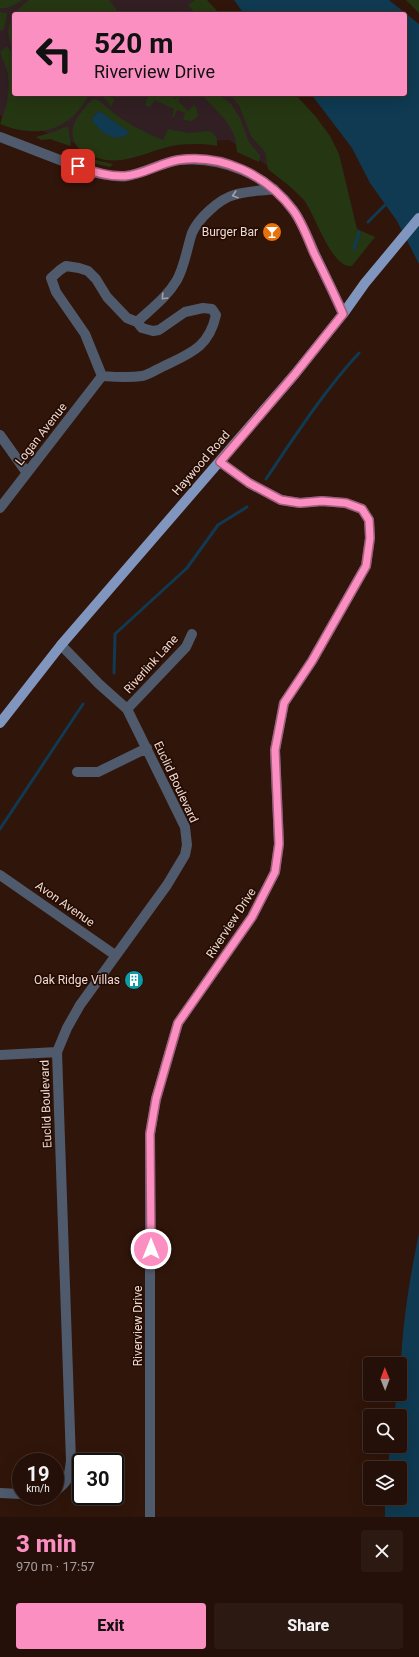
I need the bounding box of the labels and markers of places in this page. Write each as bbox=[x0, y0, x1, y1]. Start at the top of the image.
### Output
pin bbox=[61, 149, 95, 183]
bar icon: Burger Bar bbox=[261, 221, 283, 243]
place label: Burger Bar bbox=[202, 225, 258, 239]
building icon: Oak Ridge Villas bbox=[123, 969, 145, 991]
place label: Oak Ridge Villas bbox=[34, 973, 120, 987]

